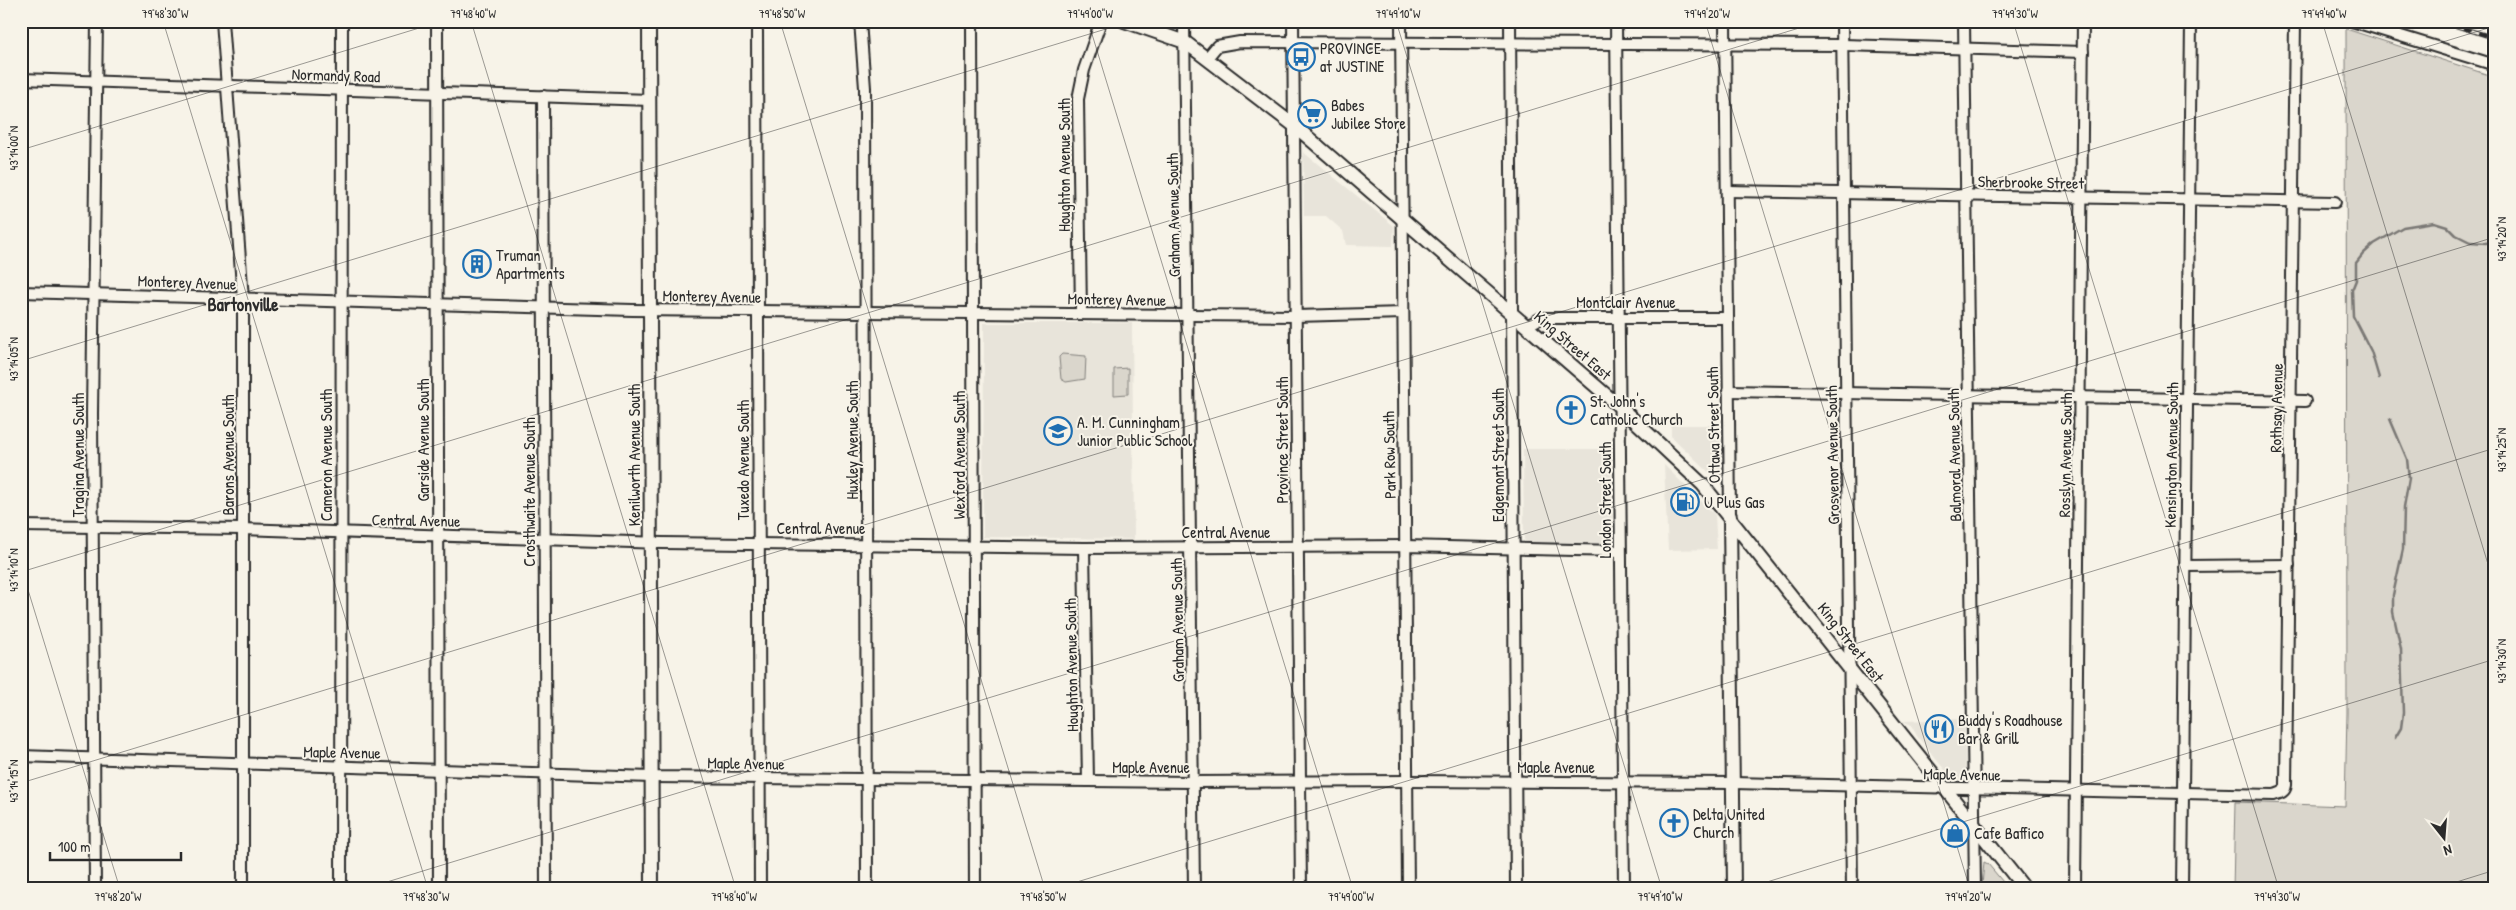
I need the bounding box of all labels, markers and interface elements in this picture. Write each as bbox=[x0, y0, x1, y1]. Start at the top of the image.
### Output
text: 79°48'30"W bbox=[142, 5, 189, 22]
text: 79°48'40"W bbox=[450, 5, 496, 22]
text: 79°48'50"W bbox=[759, 5, 806, 22]
text: 79°49'00"W bbox=[1067, 5, 1113, 22]
text: 79°49'10"W bbox=[1376, 5, 1421, 22]
text: 79°49'20"W bbox=[1684, 5, 1731, 22]
text: 79°49'30"W bbox=[1992, 5, 2038, 22]
text: 79°49'40"W bbox=[2302, 5, 2347, 22]
place label: PROVINCE at JUSTINE bbox=[1320, 37, 1384, 77]
bus stop icon: PROVINCE at JUSTINE bbox=[1286, 42, 1316, 72]
street label: Normandy Road bbox=[291, 62, 381, 88]
place label: Babes Jubilee Store bbox=[1331, 94, 1407, 134]
street label: Houghton Avenue South bbox=[1053, 98, 1075, 232]
supermarket icon: Babes Jubilee Store bbox=[1297, 99, 1327, 129]
text: 43°14'00"N bbox=[5, 126, 22, 170]
street label: Graham Avenue South bbox=[1161, 152, 1185, 277]
street label: Sherbrooke Street bbox=[1978, 170, 2085, 194]
text: 43°14'20"N bbox=[2493, 217, 2510, 261]
place label: Truman Apartments bbox=[496, 244, 565, 284]
building icon: Truman Apartments bbox=[462, 249, 492, 279]
street label: Monterey Avenue bbox=[137, 269, 237, 295]
street label: Monterey Avenue bbox=[663, 284, 762, 308]
street label: Monterey Avenue bbox=[1068, 287, 1167, 311]
street label: Montclair Avenue bbox=[1576, 291, 1676, 313]
district label: Bartonville bbox=[208, 292, 279, 317]
street label: King Street East bbox=[1530, 305, 1617, 385]
text: 43°14'05"N bbox=[5, 337, 22, 381]
street label: Rothsay Avenue bbox=[2264, 362, 2288, 453]
street label: Ottawa Street South bbox=[1701, 366, 1725, 484]
street label: Province Street South bbox=[1271, 376, 1293, 504]
street label: Garside Avenue South bbox=[412, 378, 434, 501]
street label: Huxley Avenue South bbox=[841, 380, 863, 499]
street label: Kensington Avenue South bbox=[2159, 382, 2183, 528]
street label: Kenilworth Avenue South bbox=[623, 384, 645, 526]
street label: Grosvenor Avenue South bbox=[1820, 385, 1844, 525]
street label: Cameron Avenue South bbox=[315, 388, 337, 521]
street label: Edgemont Street South bbox=[1487, 388, 1509, 522]
street label: Balmoral Avenue South bbox=[1942, 388, 1966, 522]
place label: St. John's Catholic Church bbox=[1590, 390, 1683, 430]
street label: Wexford Avenue South bbox=[948, 391, 970, 519]
street label: Tragina Avenue South bbox=[67, 392, 89, 517]
street label: Rosslyn Avenue South bbox=[2053, 392, 2077, 518]
street label: Barons Avenue South bbox=[217, 394, 239, 515]
church icon: St. John's Catholic Church bbox=[1556, 395, 1586, 425]
street label: Tuxedo Avenue South bbox=[732, 399, 754, 520]
place label: A. M. Cunningham Junior Public School bbox=[1077, 411, 1193, 451]
street label: Park Row South bbox=[1377, 411, 1401, 499]
school or university icon: A. M. Cunningham Junior Public School bbox=[1043, 416, 1073, 446]
street label: Crosthwaite Avenue South bbox=[518, 417, 540, 567]
text: 43°14'25"N bbox=[2493, 428, 2510, 472]
street label: London Street South bbox=[1594, 441, 1616, 558]
fuel station icon: U Plus Gas bbox=[1670, 487, 1700, 517]
place label: U Plus Gas bbox=[1704, 491, 1765, 513]
street label: Central Avenue bbox=[371, 508, 461, 532]
street label: Central Avenue bbox=[777, 517, 866, 539]
street label: Central Avenue bbox=[1182, 521, 1271, 543]
text: 43°14'10"N bbox=[5, 548, 22, 592]
street label: Graham Avenue South bbox=[1165, 557, 1189, 682]
street label: King Street East bbox=[1813, 597, 1890, 687]
street label: Houghton Avenue South bbox=[1059, 598, 1083, 732]
text: 43°14'30"N bbox=[2493, 639, 2510, 683]
place label: Buddy's Roadhouse Bar & Grill bbox=[1958, 709, 2063, 749]
restaurant icon: Buddy's Roadhouse Bar & Grill bbox=[1924, 714, 1954, 744]
street label: Maple Avenue bbox=[303, 740, 382, 764]
street label: Maple Avenue bbox=[707, 751, 786, 775]
street label: Maple Avenue bbox=[1112, 756, 1190, 778]
street label: Maple Avenue bbox=[1517, 756, 1595, 778]
text: 43°14'15"N bbox=[5, 760, 22, 802]
street label: Maple Avenue bbox=[1923, 762, 2002, 786]
place label: Delta United Church bbox=[1693, 803, 1764, 843]
church icon: Delta United Church bbox=[1659, 808, 1689, 838]
north arrow bbox=[2418, 812, 2468, 862]
shop icon: Cafe Baffico bbox=[1940, 818, 1970, 848]
place label: Cafe Baffico bbox=[1974, 822, 2044, 844]
scale bar bbox=[50, 830, 181, 862]
text: 100 m bbox=[58, 836, 91, 857]
text: N bbox=[2441, 841, 2454, 861]
text: 79°48'20"W bbox=[95, 888, 142, 905]
text: 79°48'30"W bbox=[403, 888, 450, 905]
text: 79°48'40"W bbox=[711, 888, 757, 905]
text: 79°48'50"W bbox=[1020, 888, 1067, 905]
text: 79°49'00"W bbox=[1328, 888, 1374, 905]
text: 79°49'10"W bbox=[1638, 888, 1683, 905]
text: 79°49'20"W bbox=[1945, 888, 1992, 905]
text: 79°49'30"W bbox=[2254, 888, 2300, 905]

